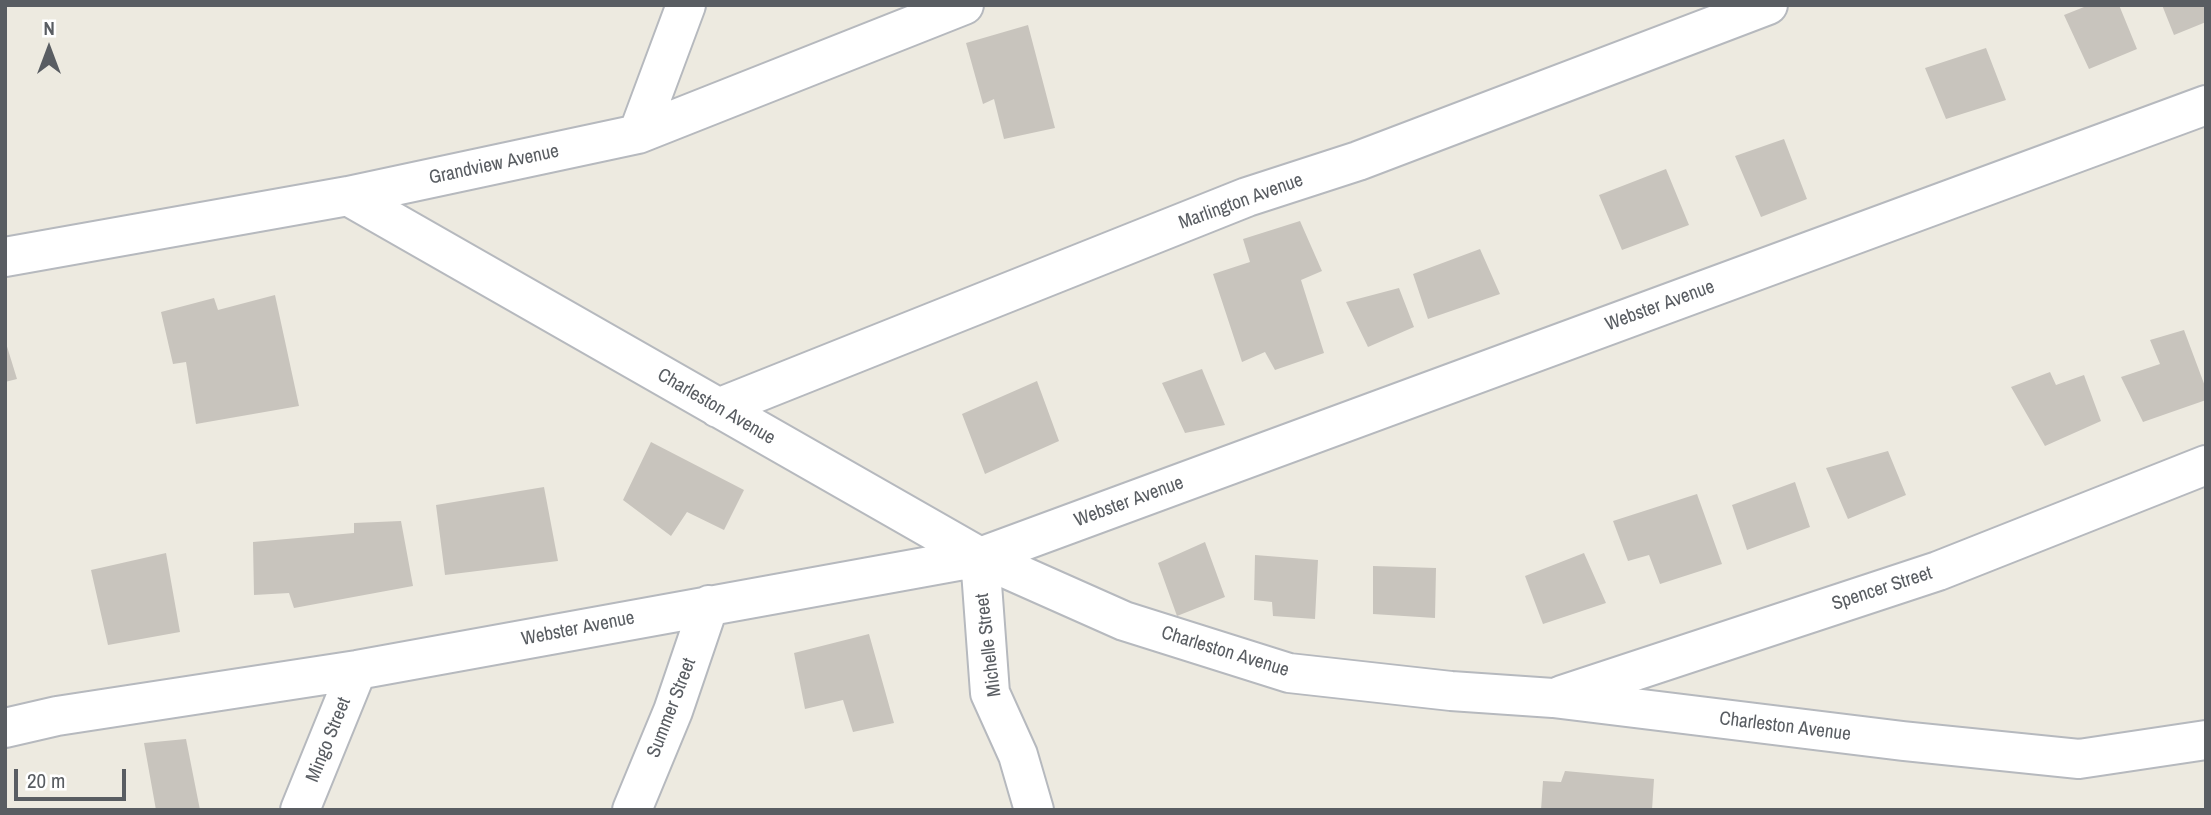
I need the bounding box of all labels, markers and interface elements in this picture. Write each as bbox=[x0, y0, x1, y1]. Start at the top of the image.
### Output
north arrow bbox=[14, 14, 84, 84]
text: N bbox=[43, 15, 55, 41]
street label: Grandview Avenue bbox=[427, 140, 561, 190]
street label: Marlington Avenue bbox=[1176, 169, 1306, 235]
street label: Webster Avenue bbox=[1602, 276, 1718, 336]
street label: Charleston Avenue bbox=[653, 364, 779, 450]
street label: Webster Avenue bbox=[1071, 472, 1187, 532]
street label: Spencer Street bbox=[1829, 562, 1935, 616]
street label: Michelle Street bbox=[971, 592, 1007, 698]
street label: Webster Avenue bbox=[520, 607, 636, 651]
street label: Charleston Avenue bbox=[1158, 622, 1292, 682]
street label: Summer Street bbox=[643, 655, 701, 761]
street label: Mingo Street bbox=[302, 694, 356, 786]
street label: Charleston Avenue bbox=[1718, 708, 1852, 746]
scale bar bbox=[18, 756, 130, 800]
text: 20 m bbox=[27, 766, 65, 795]

